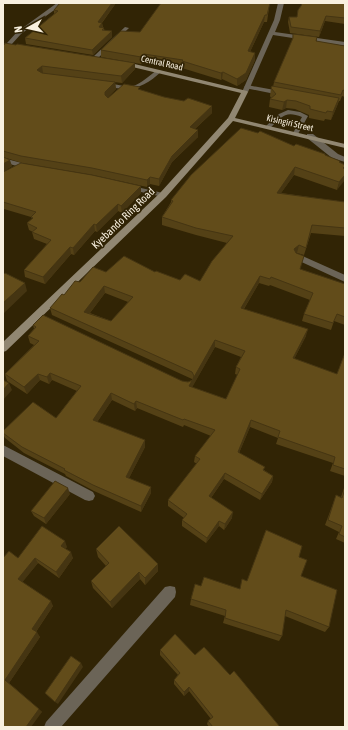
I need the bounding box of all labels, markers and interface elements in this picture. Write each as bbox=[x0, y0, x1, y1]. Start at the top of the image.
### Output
north arrow bbox=[8, 8, 48, 48]
text: N bbox=[12, 25, 24, 33]
street label: Central Road bbox=[140, 53, 184, 73]
street label: Kisingiri Street bbox=[266, 113, 315, 133]
street label: Kyebando Ring Road bbox=[89, 185, 157, 251]

